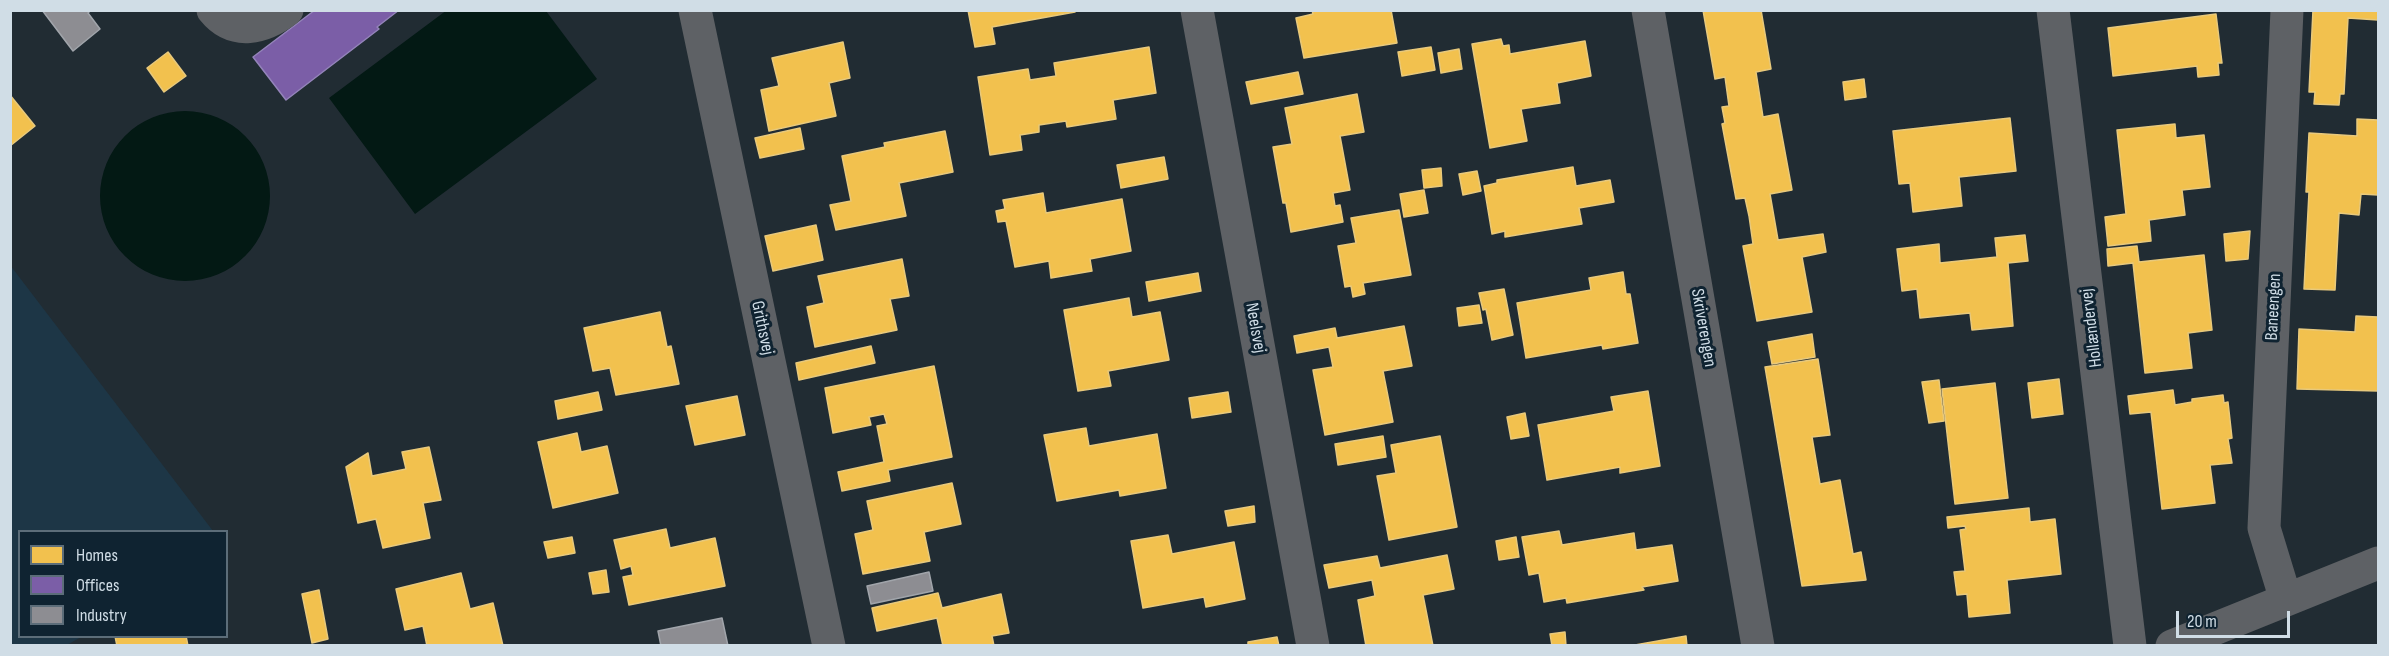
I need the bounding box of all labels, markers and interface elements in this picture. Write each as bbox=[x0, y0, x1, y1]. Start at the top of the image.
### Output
street label: Baneengen bbox=[2261, 273, 2287, 341]
street label: Skriverengen bbox=[1686, 287, 1720, 369]
street label: Hollændervej bbox=[2076, 287, 2108, 369]
street label: Grithsvej bbox=[746, 299, 778, 357]
street label: Neelsvej bbox=[1240, 301, 1270, 355]
legend bbox=[18, 530, 228, 638]
text: Homes bbox=[76, 545, 118, 566]
text: Offices bbox=[76, 575, 119, 596]
scale bar bbox=[2179, 599, 2293, 637]
text: Industry bbox=[76, 605, 127, 626]
text: 20 m bbox=[2187, 611, 2217, 632]

